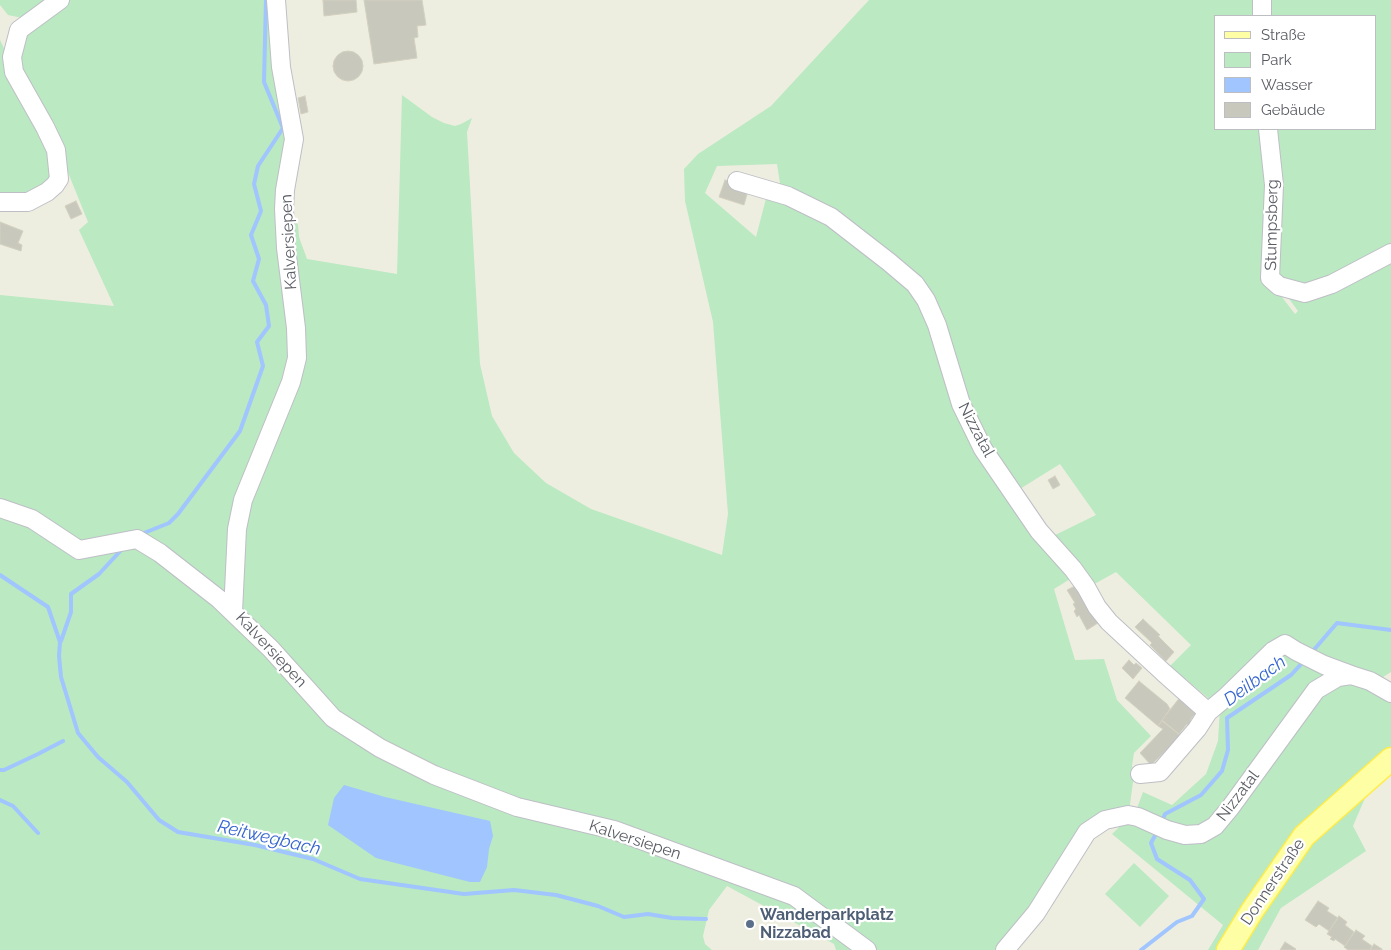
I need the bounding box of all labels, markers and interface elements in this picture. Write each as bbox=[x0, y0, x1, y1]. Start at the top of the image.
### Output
legend bbox=[1214, 15, 1376, 130]
text: Straße bbox=[1261, 26, 1305, 44]
text: Park bbox=[1261, 51, 1292, 69]
text: Wasser bbox=[1261, 76, 1313, 94]
text: Gebäude bbox=[1261, 101, 1325, 119]
street label: Stumpsberg bbox=[1262, 179, 1282, 271]
street label: Kalversiepen bbox=[277, 194, 301, 290]
street label: Nizzatal bbox=[954, 400, 998, 460]
street label: Kalversiepen bbox=[231, 609, 311, 691]
water label: Deilbach bbox=[1220, 651, 1290, 711]
street label: Nizzatal bbox=[1213, 767, 1263, 825]
water label: Reitwegbach bbox=[215, 816, 323, 860]
street label: Kalversiepen bbox=[587, 816, 683, 864]
street label: Donnerstraße bbox=[1237, 835, 1309, 929]
place label: Wanderparkplatz Nizzabad bbox=[760, 905, 894, 943]
marker: Wanderparkplatz Nizzabad bbox=[744, 918, 756, 930]

